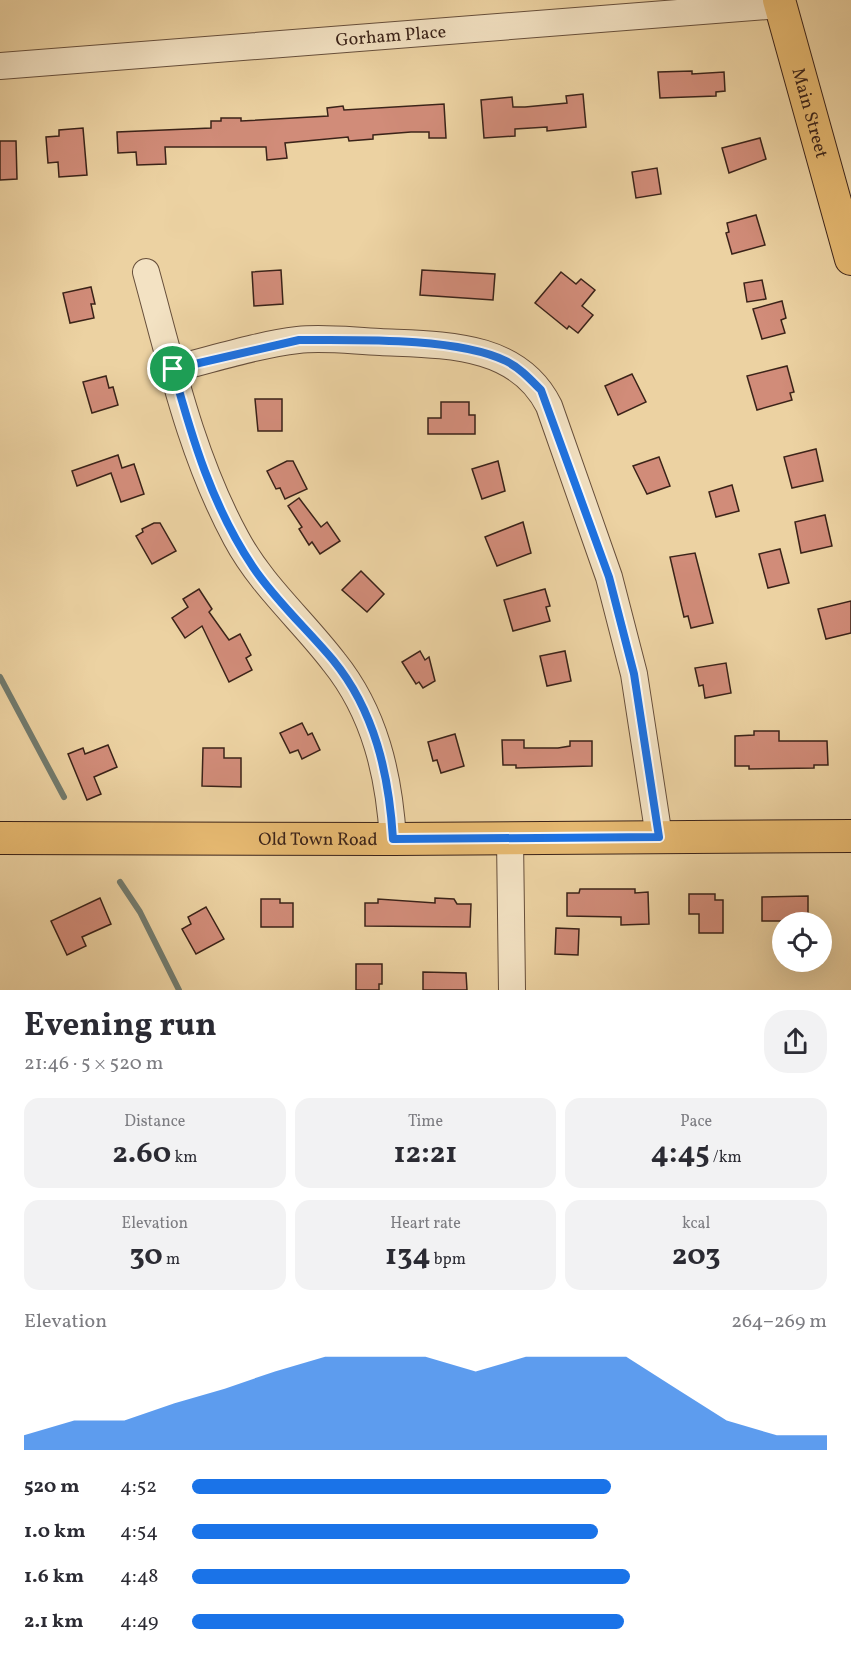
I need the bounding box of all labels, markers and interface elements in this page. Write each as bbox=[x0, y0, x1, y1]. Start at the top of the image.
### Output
street label: Gorham Place bbox=[335, 20, 447, 54]
street label: Main Street bbox=[784, 65, 833, 161]
pin bbox=[147, 343, 198, 394]
icon: arrive bbox=[156, 352, 189, 385]
street label: Old Town Road bbox=[258, 828, 378, 853]
map controls bbox=[772, 912, 832, 972]
button: locate bbox=[772, 912, 832, 972]
text: Evening run bbox=[24, 1004, 217, 1050]
button: share bbox=[764, 1010, 827, 1073]
text: 21:46 · 5 × 520 m bbox=[24, 1050, 164, 1078]
text: Distance bbox=[124, 1111, 185, 1133]
text: Time bbox=[408, 1111, 443, 1133]
text: Pace bbox=[680, 1111, 712, 1133]
text: 2.60 bbox=[112, 1133, 171, 1175]
text: 12:21 bbox=[394, 1133, 457, 1175]
text: 4:45 bbox=[651, 1133, 710, 1175]
text: km bbox=[171, 1147, 197, 1169]
text: /km bbox=[710, 1147, 742, 1169]
text: Elevation bbox=[122, 1213, 188, 1235]
text: Heart rate bbox=[390, 1213, 461, 1235]
text: kcal bbox=[682, 1213, 710, 1235]
text: 30 bbox=[129, 1235, 163, 1277]
text: 134 bbox=[385, 1235, 431, 1277]
text: 203 bbox=[672, 1235, 721, 1277]
text: m bbox=[163, 1249, 180, 1271]
text: bpm bbox=[431, 1249, 466, 1271]
text: Elevation bbox=[24, 1308, 107, 1336]
text: 264–269 m bbox=[731, 1308, 827, 1336]
text: 520 m bbox=[24, 1473, 80, 1501]
text: 4:52 bbox=[120, 1473, 157, 1501]
text: 1.0 km bbox=[24, 1518, 86, 1546]
text: 4:54 bbox=[120, 1518, 158, 1546]
text: 1.6 km bbox=[24, 1563, 84, 1591]
text: 4:48 bbox=[120, 1563, 158, 1591]
text: 2.1 km bbox=[24, 1608, 84, 1636]
text: 4:49 bbox=[120, 1608, 158, 1636]

